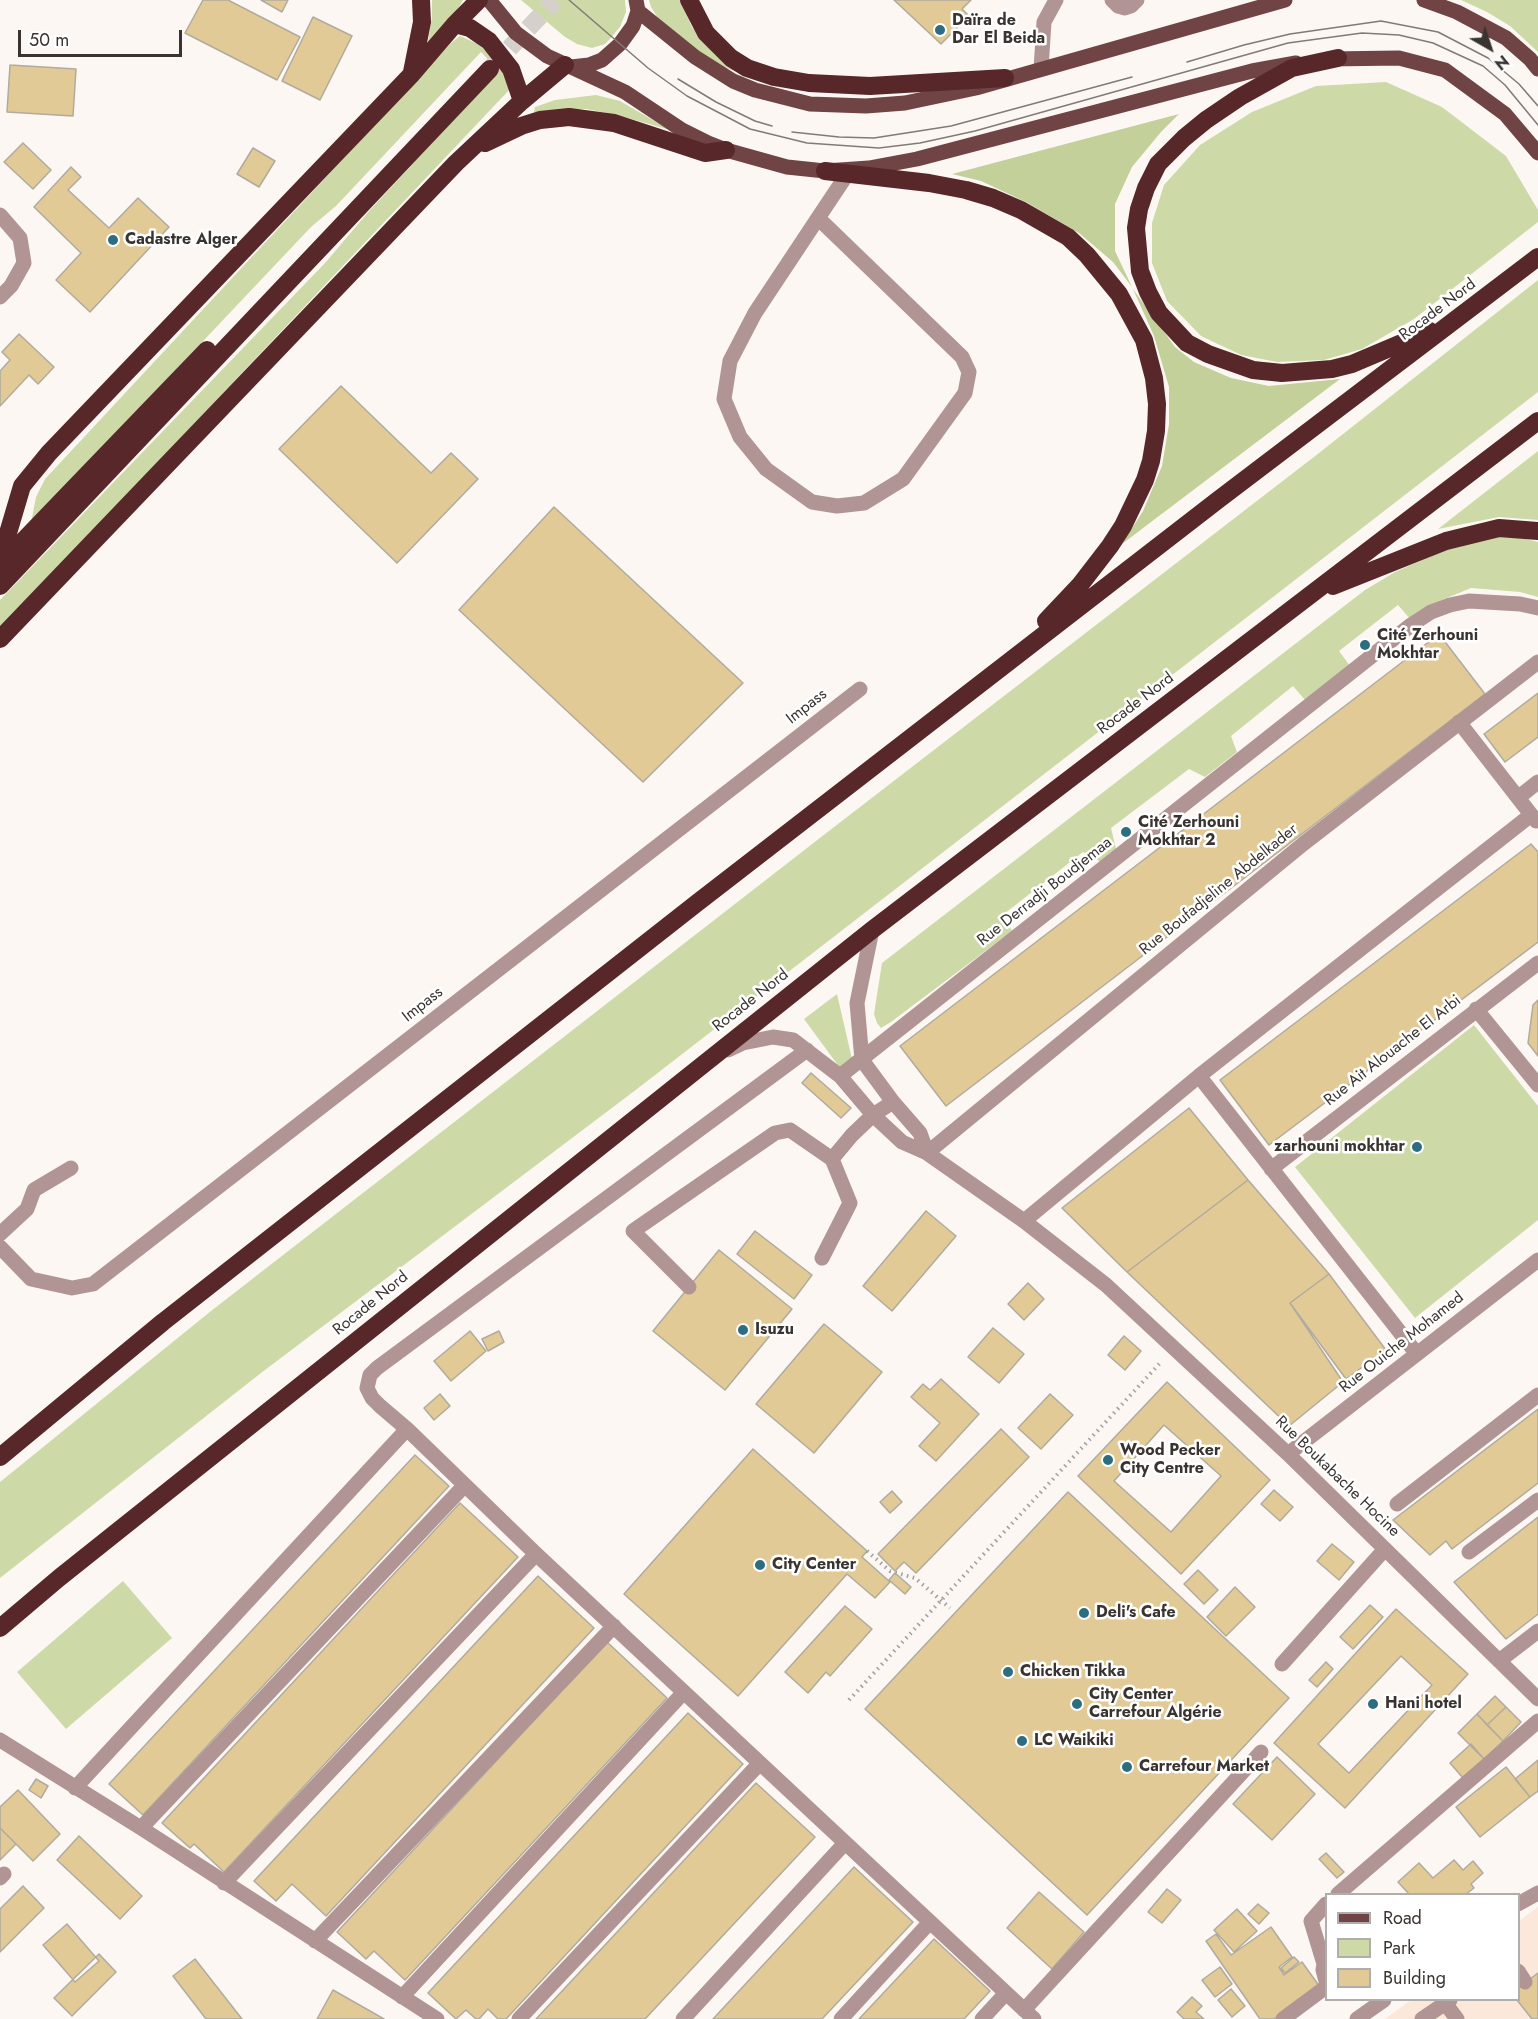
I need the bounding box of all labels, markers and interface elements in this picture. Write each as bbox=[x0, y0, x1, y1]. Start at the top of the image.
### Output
place label: Daïra de Dar El Beida bbox=[952, 11, 1045, 49]
scale bar bbox=[21, 18, 184, 56]
north arrow bbox=[1460, 18, 1520, 78]
marker: Daïra de Dar El Beida bbox=[933, 23, 947, 37]
text: 50 m bbox=[29, 27, 69, 53]
text: N bbox=[1489, 49, 1514, 75]
place label: Cadastre Alger bbox=[125, 230, 238, 250]
marker: Cadastre Alger bbox=[106, 233, 120, 247]
street label: Rocade Nord bbox=[1396, 275, 1480, 345]
place label: Cité Zerhouni Mokhtar bbox=[1377, 626, 1478, 664]
marker: Cité Zerhouni Mokhtar bbox=[1358, 638, 1372, 652]
street label: Rocade Nord bbox=[1094, 669, 1178, 739]
street label: Impass bbox=[783, 685, 831, 729]
place label: Cité Zerhouni Mokhtar 2 bbox=[1138, 813, 1239, 851]
street label: Rue Boufadjeline Abdelkader bbox=[1136, 820, 1302, 960]
marker: Cité Zerhouni Mokhtar 2 bbox=[1119, 825, 1133, 839]
street label: Rue Derradji Boudjemaa bbox=[974, 833, 1116, 951]
street label: Rocade Nord bbox=[709, 965, 793, 1037]
street label: Impass bbox=[399, 983, 447, 1027]
street label: Rue Ait Alouache El Arbi bbox=[1321, 992, 1465, 1110]
place label: zarhouni mokhtar bbox=[1274, 1137, 1405, 1157]
marker: zarhouni mokhtar bbox=[1410, 1140, 1424, 1154]
street label: Rocade Nord bbox=[330, 1268, 412, 1340]
street label: Rue Ouiche Mohamed bbox=[1336, 1289, 1468, 1397]
place label: Isuzu bbox=[755, 1320, 794, 1340]
marker: Isuzu bbox=[736, 1323, 750, 1337]
street label: Rue Boukabache Hocine bbox=[1271, 1413, 1403, 1541]
place label: Wood Pecker City Centre bbox=[1120, 1441, 1221, 1479]
marker: Wood Pecker City Centre bbox=[1101, 1453, 1115, 1467]
place label: City Center bbox=[772, 1555, 856, 1575]
marker: City Center bbox=[753, 1558, 767, 1572]
place label: Deli's Cafe bbox=[1096, 1603, 1176, 1623]
marker: Deli's Cafe bbox=[1077, 1606, 1091, 1620]
place label: Chicken Tikka bbox=[1020, 1662, 1125, 1682]
marker: Chicken Tikka bbox=[1001, 1665, 1015, 1679]
place label: City Center Carrefour Algérie bbox=[1089, 1685, 1222, 1723]
place label: Hani hotel bbox=[1385, 1694, 1462, 1714]
marker: City Center Carrefour Algérie bbox=[1070, 1697, 1084, 1711]
marker: Hani hotel bbox=[1366, 1697, 1380, 1711]
place label: LC Waikiki bbox=[1034, 1731, 1114, 1751]
marker: LC Waikiki bbox=[1015, 1734, 1029, 1748]
place label: Carrefour Market bbox=[1139, 1757, 1269, 1777]
marker: Carrefour Market bbox=[1120, 1760, 1134, 1774]
legend bbox=[1325, 1893, 1520, 2001]
text: Road bbox=[1383, 1905, 1422, 1931]
text: Park bbox=[1383, 1935, 1415, 1961]
text: Building bbox=[1383, 1965, 1446, 1991]

